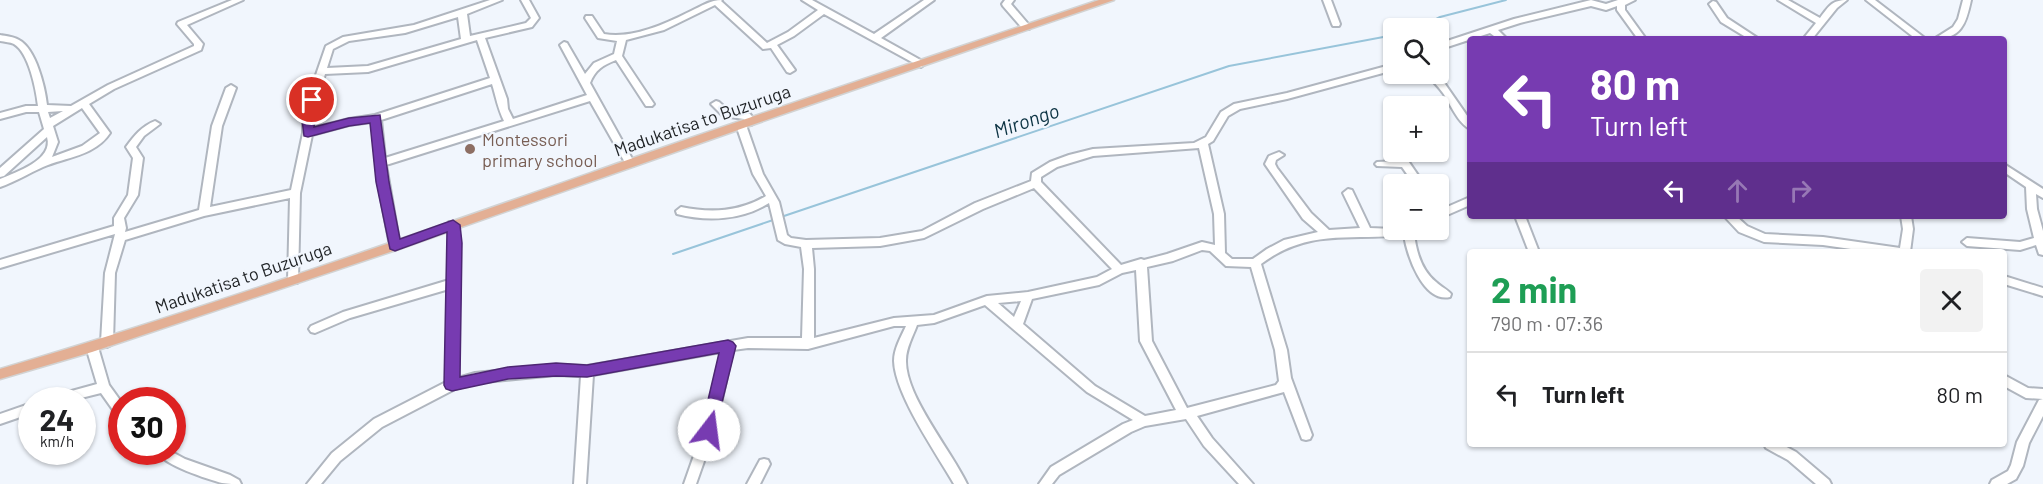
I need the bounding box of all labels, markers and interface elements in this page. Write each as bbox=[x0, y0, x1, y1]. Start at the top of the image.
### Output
map controls bbox=[1383, 18, 1449, 240]
button: search bbox=[1383, 18, 1449, 84]
text: 80 m bbox=[1590, 58, 1680, 108]
icon: left bbox=[1491, 60, 1569, 138]
pin bbox=[286, 74, 337, 125]
street label: Madukatisa to Buzuruga bbox=[611, 79, 793, 161]
icon: arrive bbox=[295, 83, 328, 116]
button: + bbox=[1383, 96, 1449, 162]
water label: Mirongo bbox=[990, 98, 1062, 142]
text: Turn left bbox=[1590, 109, 1688, 141]
place label: Montessori primary school bbox=[482, 128, 597, 171]
marker: Montessori primary school bbox=[463, 142, 477, 156]
button: − bbox=[1383, 174, 1449, 240]
icon: left bbox=[1658, 174, 1691, 207]
icon: ahead bbox=[1721, 174, 1754, 207]
icon: right bbox=[1784, 174, 1817, 207]
street label: Madukatisa to Buzuruga bbox=[152, 236, 334, 318]
text: 2 min bbox=[1491, 267, 1577, 310]
button: close bbox=[1920, 269, 1983, 332]
text: 790 m · 07:36 bbox=[1491, 311, 1603, 335]
icon: left bbox=[1491, 378, 1524, 411]
text: Turn left bbox=[1542, 381, 1625, 407]
text: 80 m bbox=[1937, 381, 1983, 407]
speed limit sign: 30 bbox=[108, 387, 186, 465]
position arrow bbox=[677, 398, 741, 462]
text: 24 bbox=[40, 401, 74, 437]
text: km/h bbox=[40, 432, 74, 450]

